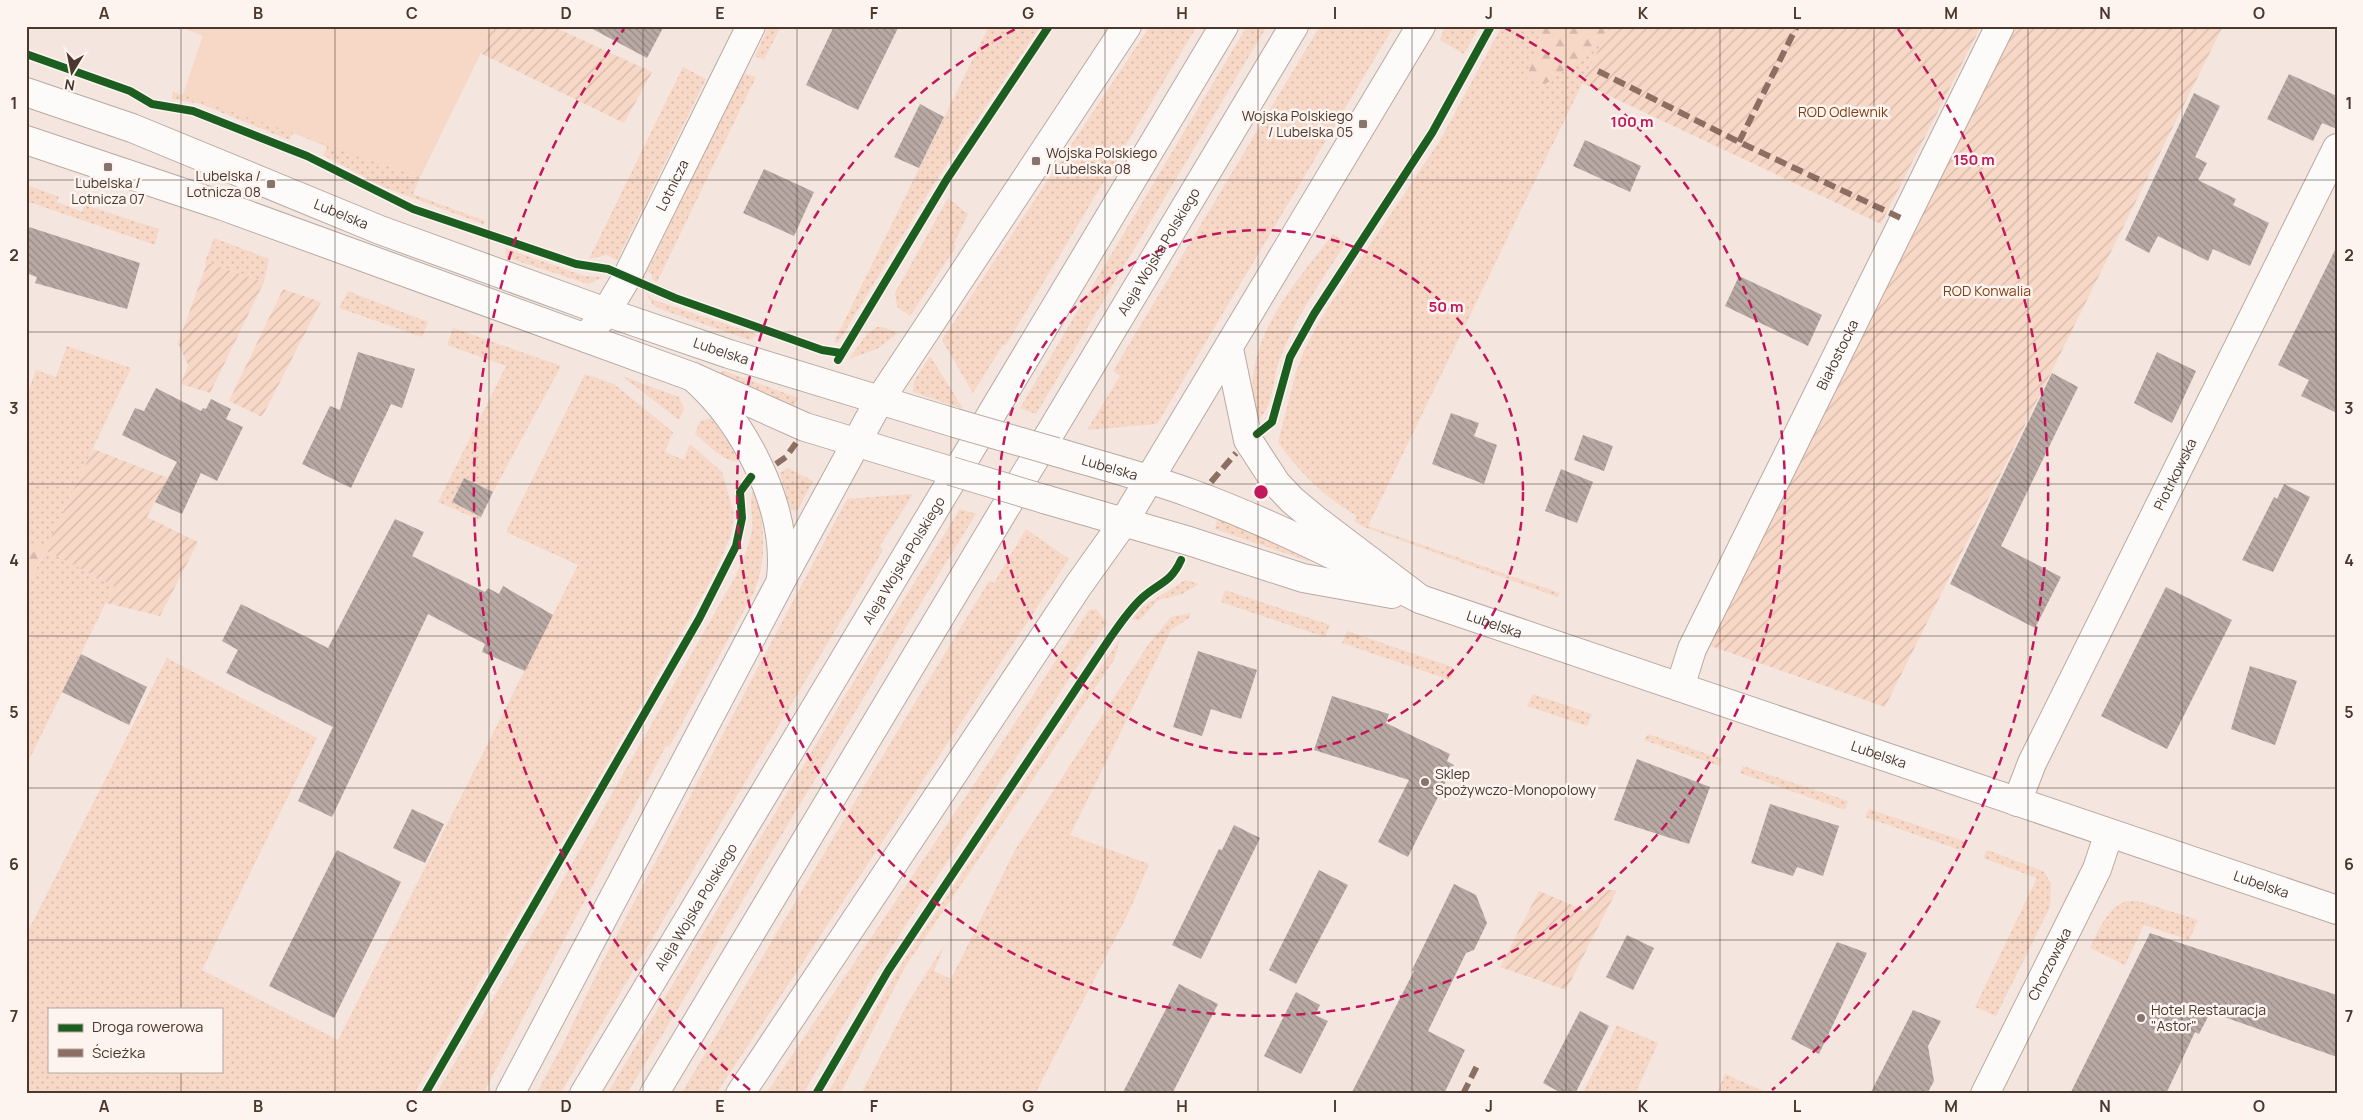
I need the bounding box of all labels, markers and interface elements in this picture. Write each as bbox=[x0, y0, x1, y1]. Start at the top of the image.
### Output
text: A bbox=[99, 2, 110, 24]
text: B bbox=[253, 2, 263, 24]
text: C bbox=[406, 2, 418, 24]
text: D bbox=[560, 2, 572, 24]
text: E bbox=[715, 2, 725, 24]
text: F bbox=[870, 2, 879, 24]
text: G bbox=[1022, 2, 1034, 24]
text: H bbox=[1176, 2, 1188, 24]
text: I bbox=[1333, 2, 1337, 24]
text: J bbox=[1485, 2, 1493, 24]
text: K bbox=[1638, 2, 1649, 24]
text: L bbox=[1793, 2, 1802, 24]
text: M bbox=[1944, 2, 1958, 24]
text: N bbox=[2099, 2, 2111, 24]
text: O bbox=[2253, 2, 2265, 24]
north arrow bbox=[48, 48, 98, 98]
text: N bbox=[63, 75, 76, 96]
text: 1 bbox=[10, 92, 18, 114]
text: 1 bbox=[2345, 92, 2353, 114]
park label: ROD Odlewnik bbox=[1798, 102, 1889, 121]
place label: Wojska Polskiego / Lubelska 05 bbox=[1242, 106, 1353, 141]
text: 100 m bbox=[1611, 111, 1653, 132]
marker: Wojska Polskiego / Lubelska 05 bbox=[1357, 118, 1369, 130]
place label: Wojska Polskiego / Lubelska 08 bbox=[1046, 143, 1157, 178]
text: 150 m bbox=[1953, 149, 1995, 170]
marker: Wojska Polskiego / Lubelska 08 bbox=[1030, 155, 1042, 167]
street label: Lotnicza bbox=[651, 156, 693, 214]
marker: Lubelska / Lotnicza 07 bbox=[102, 161, 114, 173]
place label: Lubelska / Lotnicza 08 bbox=[186, 166, 261, 201]
place label: Lubelska / Lotnicza 07 bbox=[71, 173, 145, 208]
marker: Lubelska / Lotnicza 08 bbox=[265, 178, 277, 190]
street label: Aleja Wojska Polskiego bbox=[1113, 184, 1204, 319]
street label: Lubelska bbox=[311, 194, 371, 233]
text: 2 bbox=[9, 244, 19, 266]
text: 2 bbox=[2344, 244, 2354, 266]
park label: ROD Konwalia bbox=[1943, 281, 2031, 300]
text: 50 m bbox=[1428, 296, 1464, 317]
street label: Białostocka bbox=[1812, 316, 1862, 393]
street label: Lubelska bbox=[691, 333, 751, 369]
text: 3 bbox=[9, 397, 19, 419]
text: 3 bbox=[2344, 397, 2354, 419]
street label: Piotrkowska bbox=[2149, 435, 2201, 513]
street label: Lubelska bbox=[1080, 450, 1140, 484]
centre of rings bbox=[1252, 483, 1270, 501]
street label: Aleja Wojska Polskiego bbox=[858, 493, 949, 628]
text: 4 bbox=[9, 549, 19, 571]
text: 4 bbox=[2344, 549, 2354, 571]
street label: Lubelska bbox=[1464, 606, 1525, 642]
text: 5 bbox=[9, 701, 19, 723]
text: 5 bbox=[2344, 701, 2354, 723]
street label: Lubelska bbox=[1849, 736, 1909, 772]
place label: Sklep Spożywczo-Monopolowy bbox=[1435, 764, 1597, 799]
marker: Sklep Spożywczo-Monopolowy bbox=[1419, 776, 1431, 788]
street label: Aleja Wojska Polskiego bbox=[650, 839, 741, 974]
text: 6 bbox=[9, 853, 19, 875]
text: 6 bbox=[2344, 853, 2354, 875]
street label: Lubelska bbox=[2231, 866, 2292, 902]
street label: Chorzowska bbox=[2023, 924, 2075, 1004]
place label: Hotel Restauracja "Astor" bbox=[2151, 1000, 2266, 1035]
text: 7 bbox=[10, 1005, 18, 1027]
text: 7 bbox=[2345, 1005, 2353, 1027]
legend bbox=[48, 1008, 222, 1072]
marker: Hotel Restauracja "Astor" bbox=[2135, 1012, 2147, 1024]
text: Droga rowerowa bbox=[92, 1016, 203, 1037]
text: Ścieżka bbox=[92, 1042, 145, 1063]
text: A bbox=[99, 1095, 110, 1117]
text: B bbox=[253, 1095, 263, 1117]
text: C bbox=[406, 1095, 418, 1117]
text: D bbox=[560, 1095, 572, 1117]
text: E bbox=[715, 1095, 725, 1117]
text: F bbox=[870, 1095, 879, 1117]
text: G bbox=[1022, 1095, 1034, 1117]
text: H bbox=[1176, 1095, 1188, 1117]
text: I bbox=[1333, 1095, 1337, 1117]
text: J bbox=[1485, 1095, 1493, 1117]
text: K bbox=[1638, 1095, 1649, 1117]
text: L bbox=[1793, 1095, 1802, 1117]
text: M bbox=[1944, 1095, 1958, 1117]
text: N bbox=[2099, 1095, 2111, 1117]
text: O bbox=[2253, 1095, 2265, 1117]

